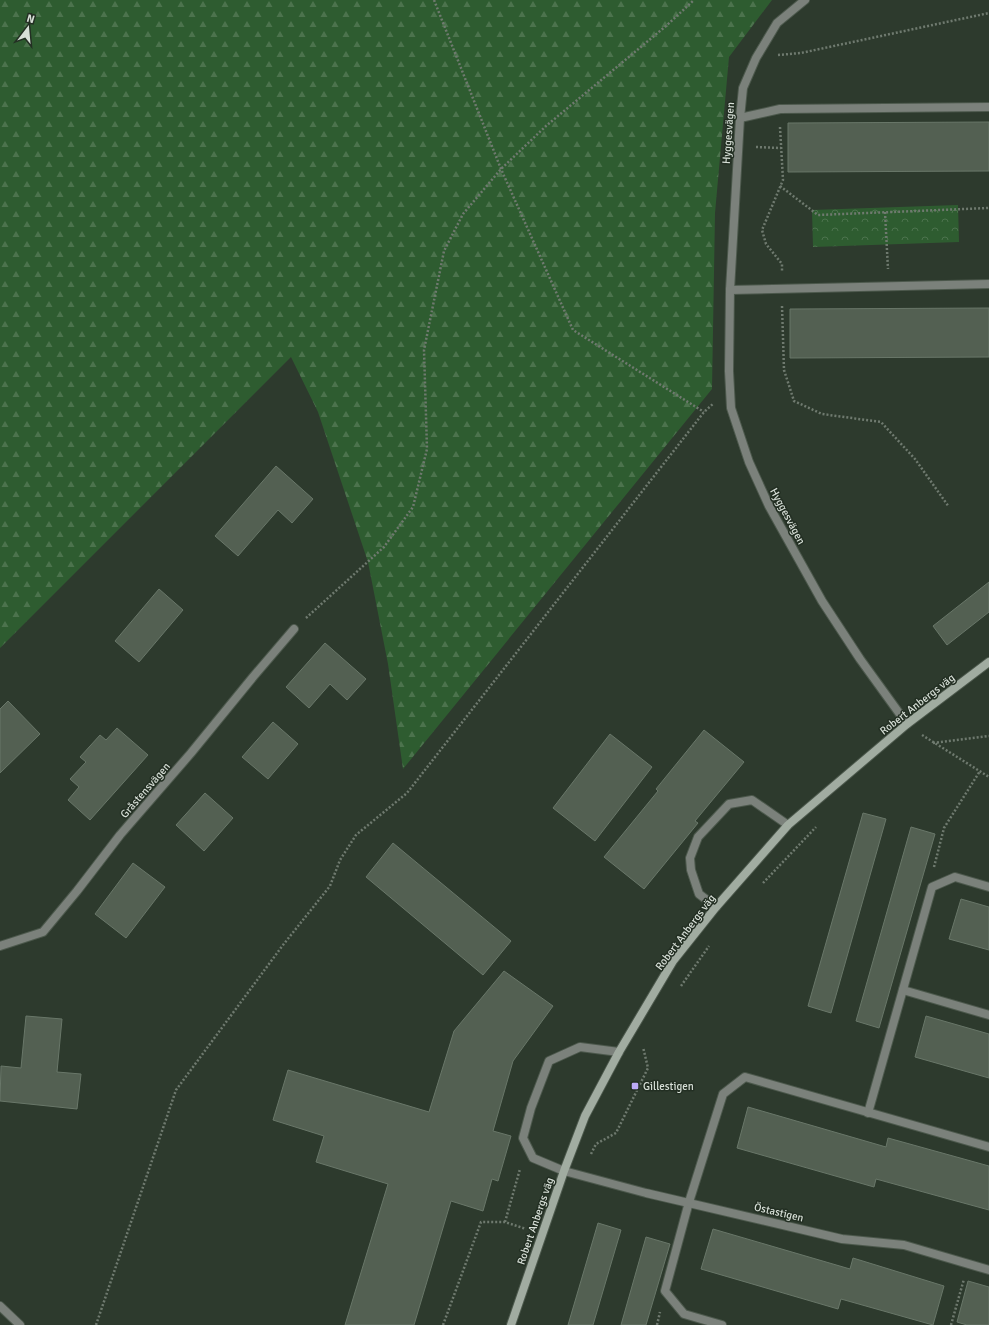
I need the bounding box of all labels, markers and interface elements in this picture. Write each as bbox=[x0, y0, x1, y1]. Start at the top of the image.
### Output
north arrow bbox=[8, 8, 48, 48]
text: N bbox=[25, 12, 36, 26]
street label: Hyggesvägen bbox=[720, 102, 737, 165]
street label: Hyggesvägen bbox=[767, 486, 808, 547]
street label: Robert Anbergs väg bbox=[877, 671, 957, 738]
street label: Gråstensvägen bbox=[118, 760, 173, 821]
street label: Robert Anbergs väg bbox=[653, 892, 718, 973]
place label: Gillestigen bbox=[643, 1080, 694, 1093]
marker: Gillestigen bbox=[630, 1081, 640, 1091]
street label: Robert Anbergs väg bbox=[514, 1176, 557, 1266]
street label: Östastigen bbox=[753, 1199, 805, 1225]

